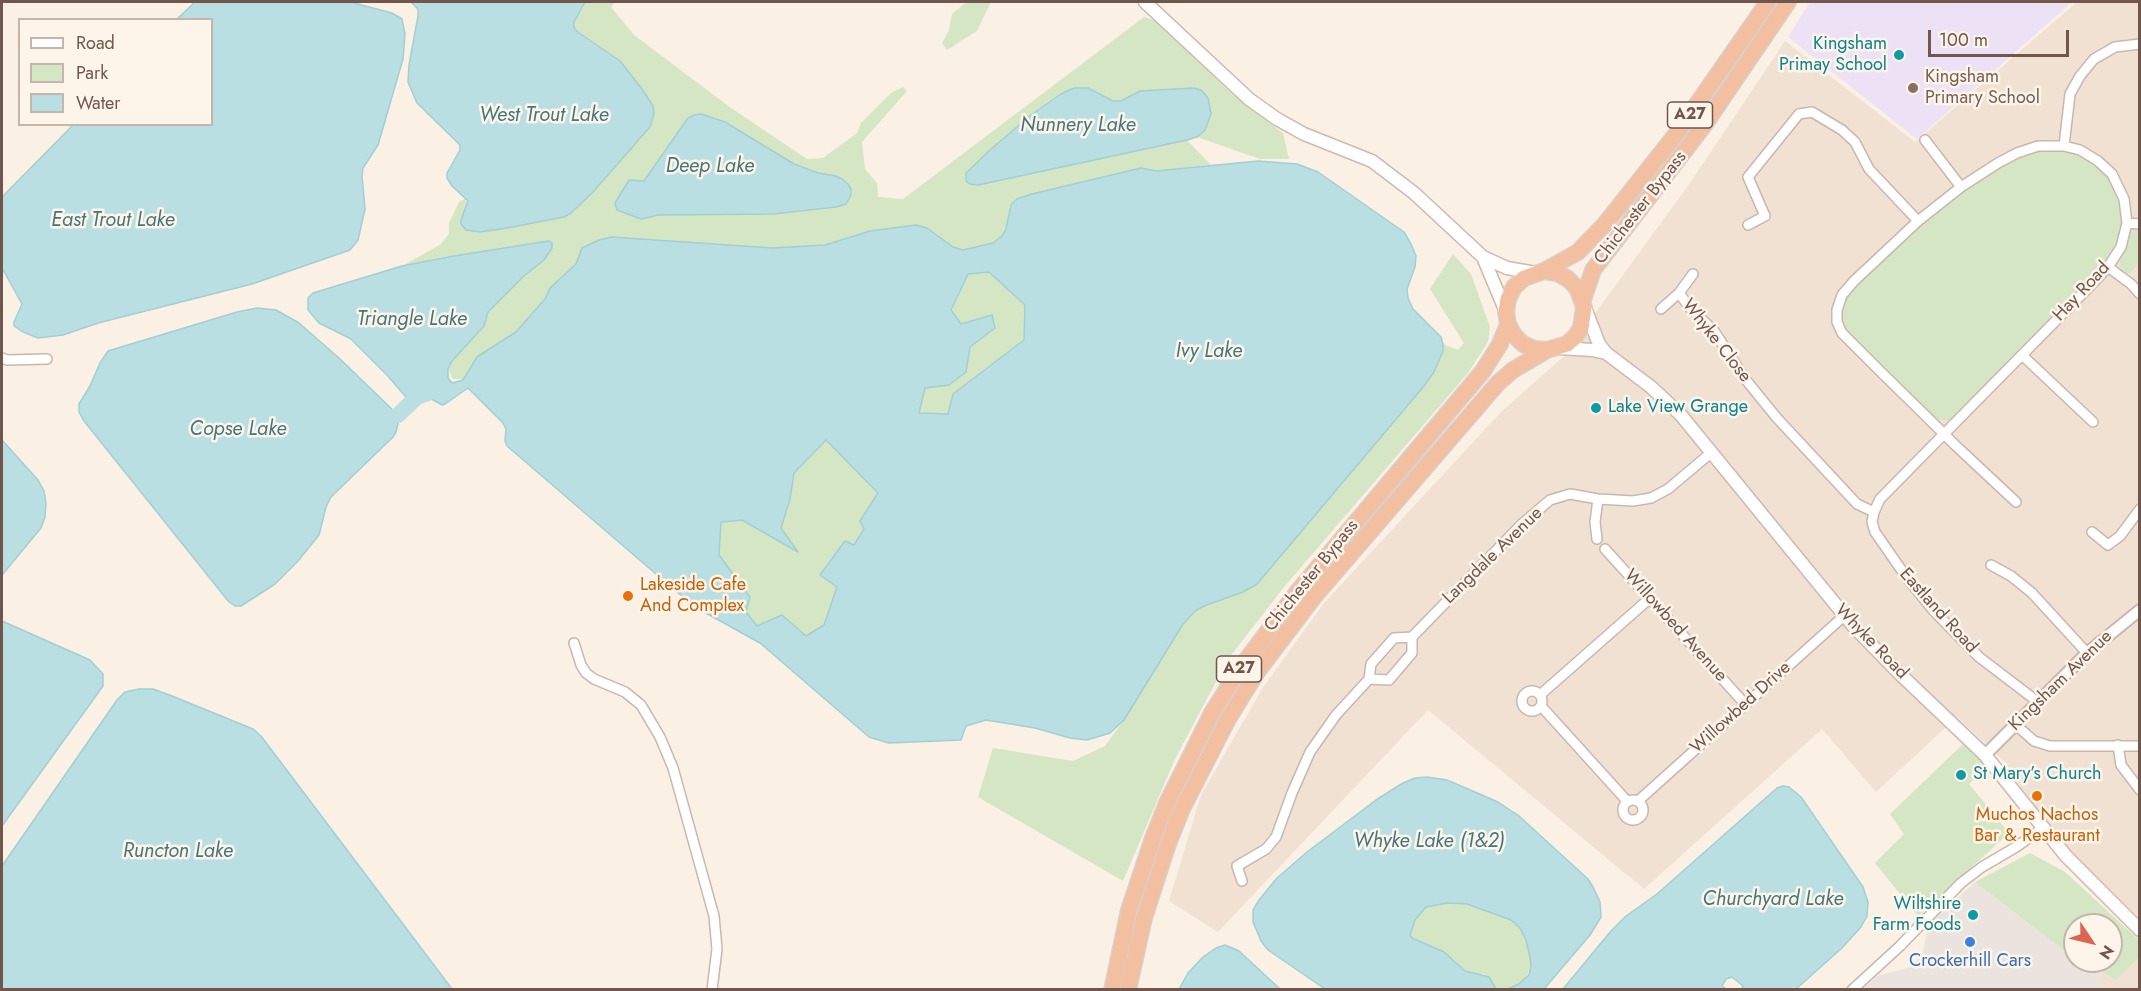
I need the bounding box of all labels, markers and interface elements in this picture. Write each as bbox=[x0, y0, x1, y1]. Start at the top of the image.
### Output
legend bbox=[18, 18, 213, 126]
scale bar bbox=[1931, 18, 2072, 56]
text: 100 m bbox=[1939, 27, 1988, 53]
text: Road bbox=[76, 30, 115, 56]
place label: Kingsham Primay School bbox=[1779, 34, 1887, 76]
marker: Kingsham Primay School bbox=[1892, 48, 1906, 62]
text: Park bbox=[76, 60, 108, 86]
place label: Kingsham Primary School bbox=[1925, 67, 2040, 110]
marker: Kingsham Primary School bbox=[1906, 81, 1920, 95]
text: Water bbox=[76, 90, 120, 116]
road number: A27 bbox=[1668, 102, 1712, 128]
water label: West Trout Lake bbox=[479, 104, 609, 128]
water label: Nunnery Lake bbox=[1020, 114, 1136, 138]
street label: Chichester Bypass bbox=[1590, 147, 1692, 269]
water label: Deep Lake bbox=[666, 155, 754, 179]
water label: East Trout Lake bbox=[51, 209, 175, 233]
street label: Hay Road bbox=[2049, 258, 2115, 326]
street label: Whyke Close bbox=[1677, 295, 1755, 387]
water label: Triangle Lake bbox=[357, 308, 467, 332]
water label: Ivy Lake bbox=[1176, 340, 1242, 364]
place label: Lake View Grange bbox=[1608, 397, 1748, 419]
marker: Lake View Grange bbox=[1589, 401, 1603, 415]
water label: Copse Lake bbox=[190, 418, 286, 442]
street label: Langdale Avenue bbox=[1439, 503, 1547, 609]
street label: Chichester Bypass bbox=[1260, 516, 1364, 636]
street label: Eastland Road bbox=[1894, 564, 1982, 658]
street label: Willowbed Avenue bbox=[1619, 565, 1731, 687]
place label: Lakeside Cafe And Complex bbox=[640, 575, 746, 618]
marker: Lakeside Cafe And Complex bbox=[621, 589, 635, 603]
street label: Whyke Road bbox=[1830, 600, 1912, 684]
street label: Kingsham Avenue bbox=[2005, 626, 2117, 736]
road number: A27 bbox=[1216, 656, 1262, 682]
street label: Willowbed Drive bbox=[1686, 657, 1796, 759]
place label: St Mary’s Church bbox=[1973, 764, 2101, 786]
marker: St Mary’s Church bbox=[1954, 768, 1968, 782]
marker: Muchos Nachos Bar & Restaurant bbox=[2030, 789, 2044, 803]
place label: Muchos Nachos Bar & Restaurant bbox=[1974, 805, 2100, 848]
water label: Whyke Lake (1&2) bbox=[1353, 830, 1505, 854]
water label: Runcton Lake bbox=[123, 840, 233, 864]
water label: Churchyard Lake bbox=[1703, 888, 1843, 912]
place label: Wiltshire Farm Foods bbox=[1873, 894, 1961, 936]
marker: Wiltshire Farm Foods bbox=[1966, 908, 1980, 922]
north arrow bbox=[2063, 913, 2123, 973]
marker: Crockerhill Cars bbox=[1963, 935, 1977, 949]
text: N bbox=[2093, 941, 2120, 964]
place label: Crockerhill Cars bbox=[1909, 951, 2031, 973]

